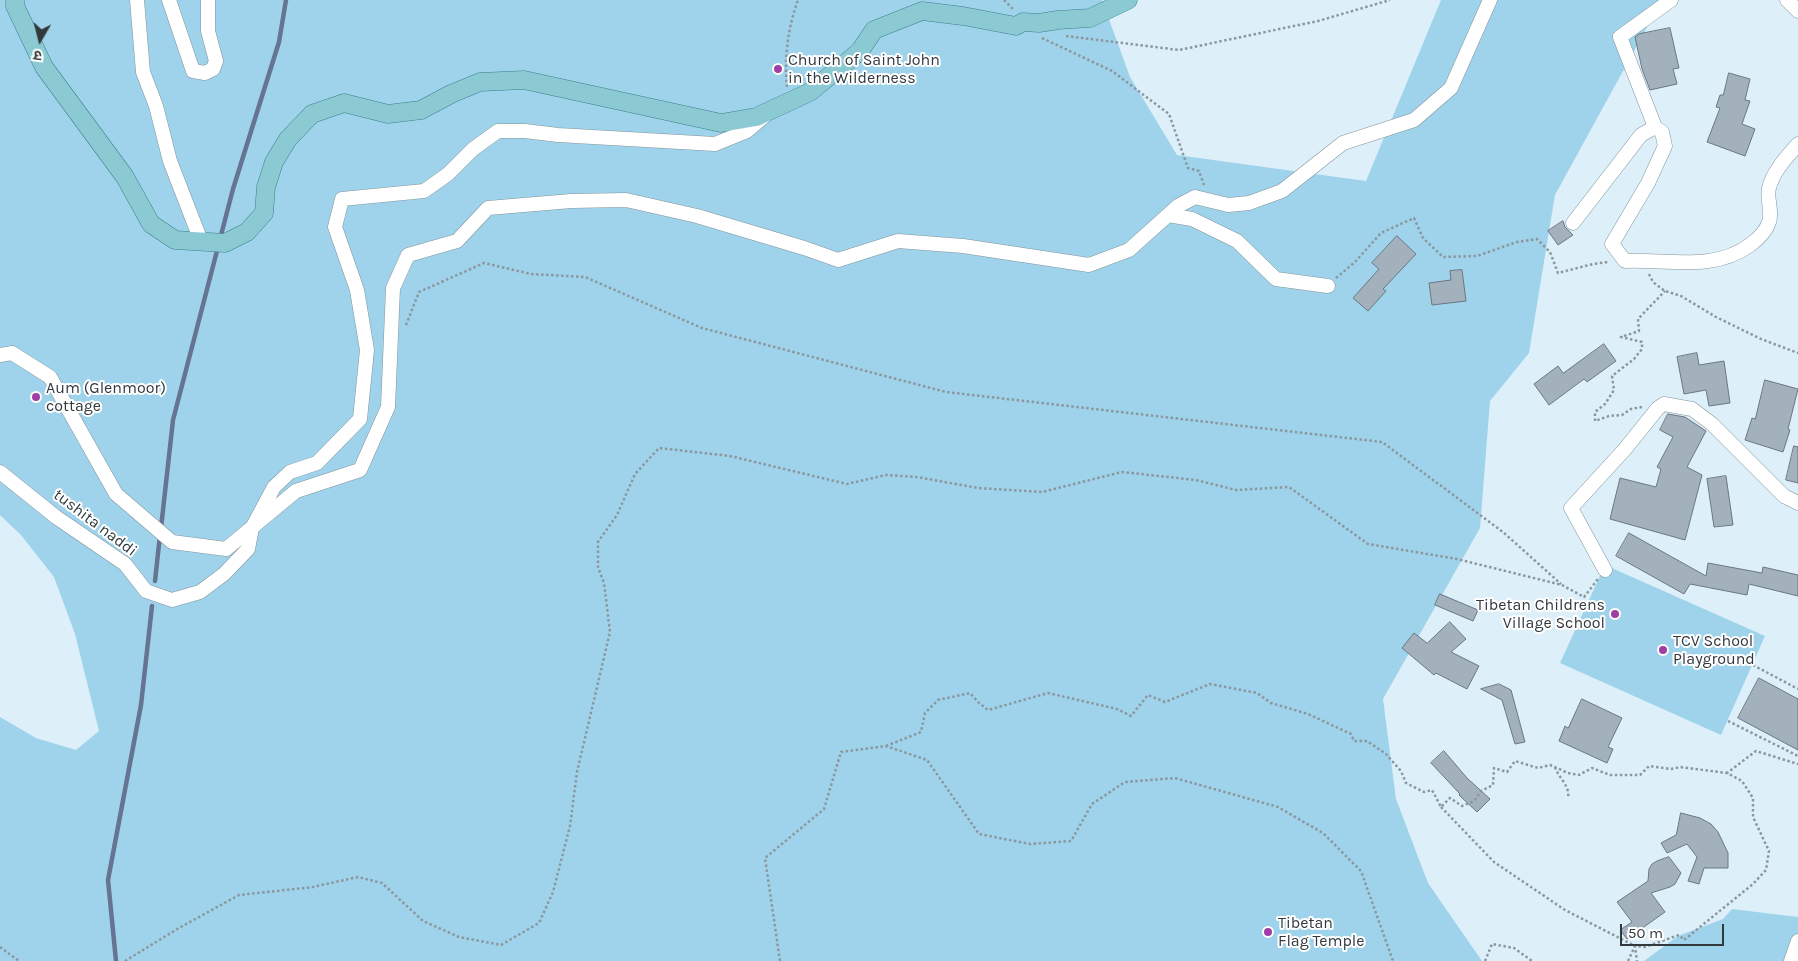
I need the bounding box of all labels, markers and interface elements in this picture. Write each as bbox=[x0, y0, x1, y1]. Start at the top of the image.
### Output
north arrow bbox=[15, 15, 65, 65]
text: उ bbox=[33, 46, 43, 64]
place label: Church of Saint John in the Wilderness bbox=[788, 50, 940, 88]
marker: Church of Saint John in the Wilderness bbox=[772, 63, 784, 75]
place label: Aum (Glenmoor) cottage bbox=[46, 378, 166, 416]
marker: Aum (Glenmoor) cottage bbox=[30, 391, 42, 403]
street label: tushita naddi bbox=[50, 485, 140, 561]
place label: Tibetan Childrens Village School bbox=[1476, 595, 1605, 633]
marker: Tibetan Childrens Village School bbox=[1609, 608, 1621, 620]
place label: TCV School Playground bbox=[1673, 631, 1755, 669]
marker: TCV School Playground bbox=[1657, 644, 1669, 656]
place label: Tibetan Flag Temple bbox=[1278, 913, 1365, 951]
scale bar bbox=[1623, 914, 1727, 946]
text: 50 m bbox=[1628, 924, 1663, 942]
marker: Tibetan Flag Temple bbox=[1262, 926, 1274, 938]

